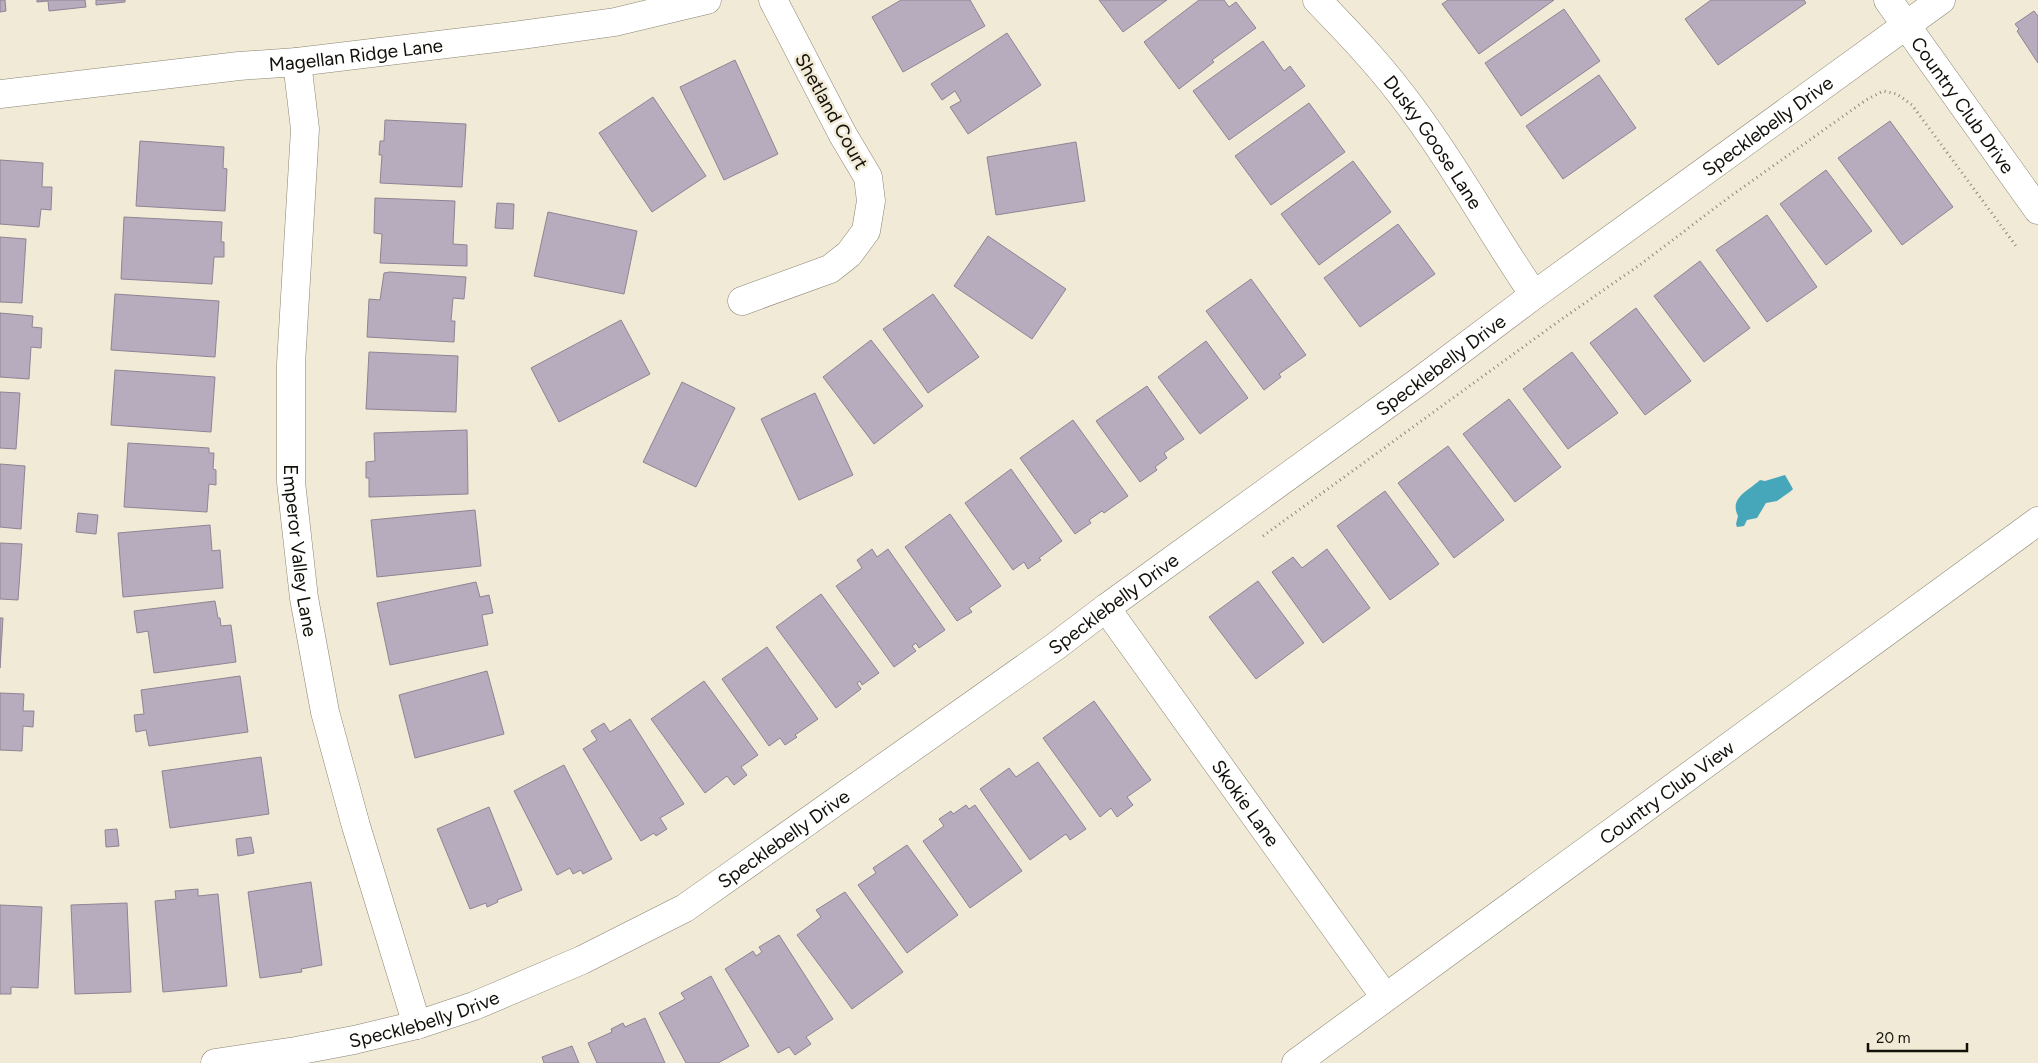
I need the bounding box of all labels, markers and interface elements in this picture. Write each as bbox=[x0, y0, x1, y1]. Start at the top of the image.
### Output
street label: Country Club Drive bbox=[1906, 32, 2019, 178]
street label: Magellan Ridge Lane bbox=[268, 34, 444, 76]
street label: Shetland Court bbox=[790, 49, 873, 173]
street label: Dusky Goose Lane bbox=[1379, 71, 1487, 213]
street label: Specklebelly Drive bbox=[1698, 71, 1838, 181]
street label: Specklebelly Drive bbox=[1371, 310, 1510, 421]
street label: Emperor Valley Lane bbox=[278, 464, 322, 639]
street label: Specklebelly Drive bbox=[1044, 548, 1183, 660]
street label: Country Club View bbox=[1595, 736, 1739, 850]
street label: Skokie Lane bbox=[1207, 756, 1284, 851]
street label: Specklebelly Drive bbox=[713, 785, 854, 893]
street label: Specklebelly Drive bbox=[347, 986, 503, 1053]
scale bar bbox=[1868, 1020, 1967, 1052]
text: 20 m bbox=[1876, 1029, 1910, 1047]

